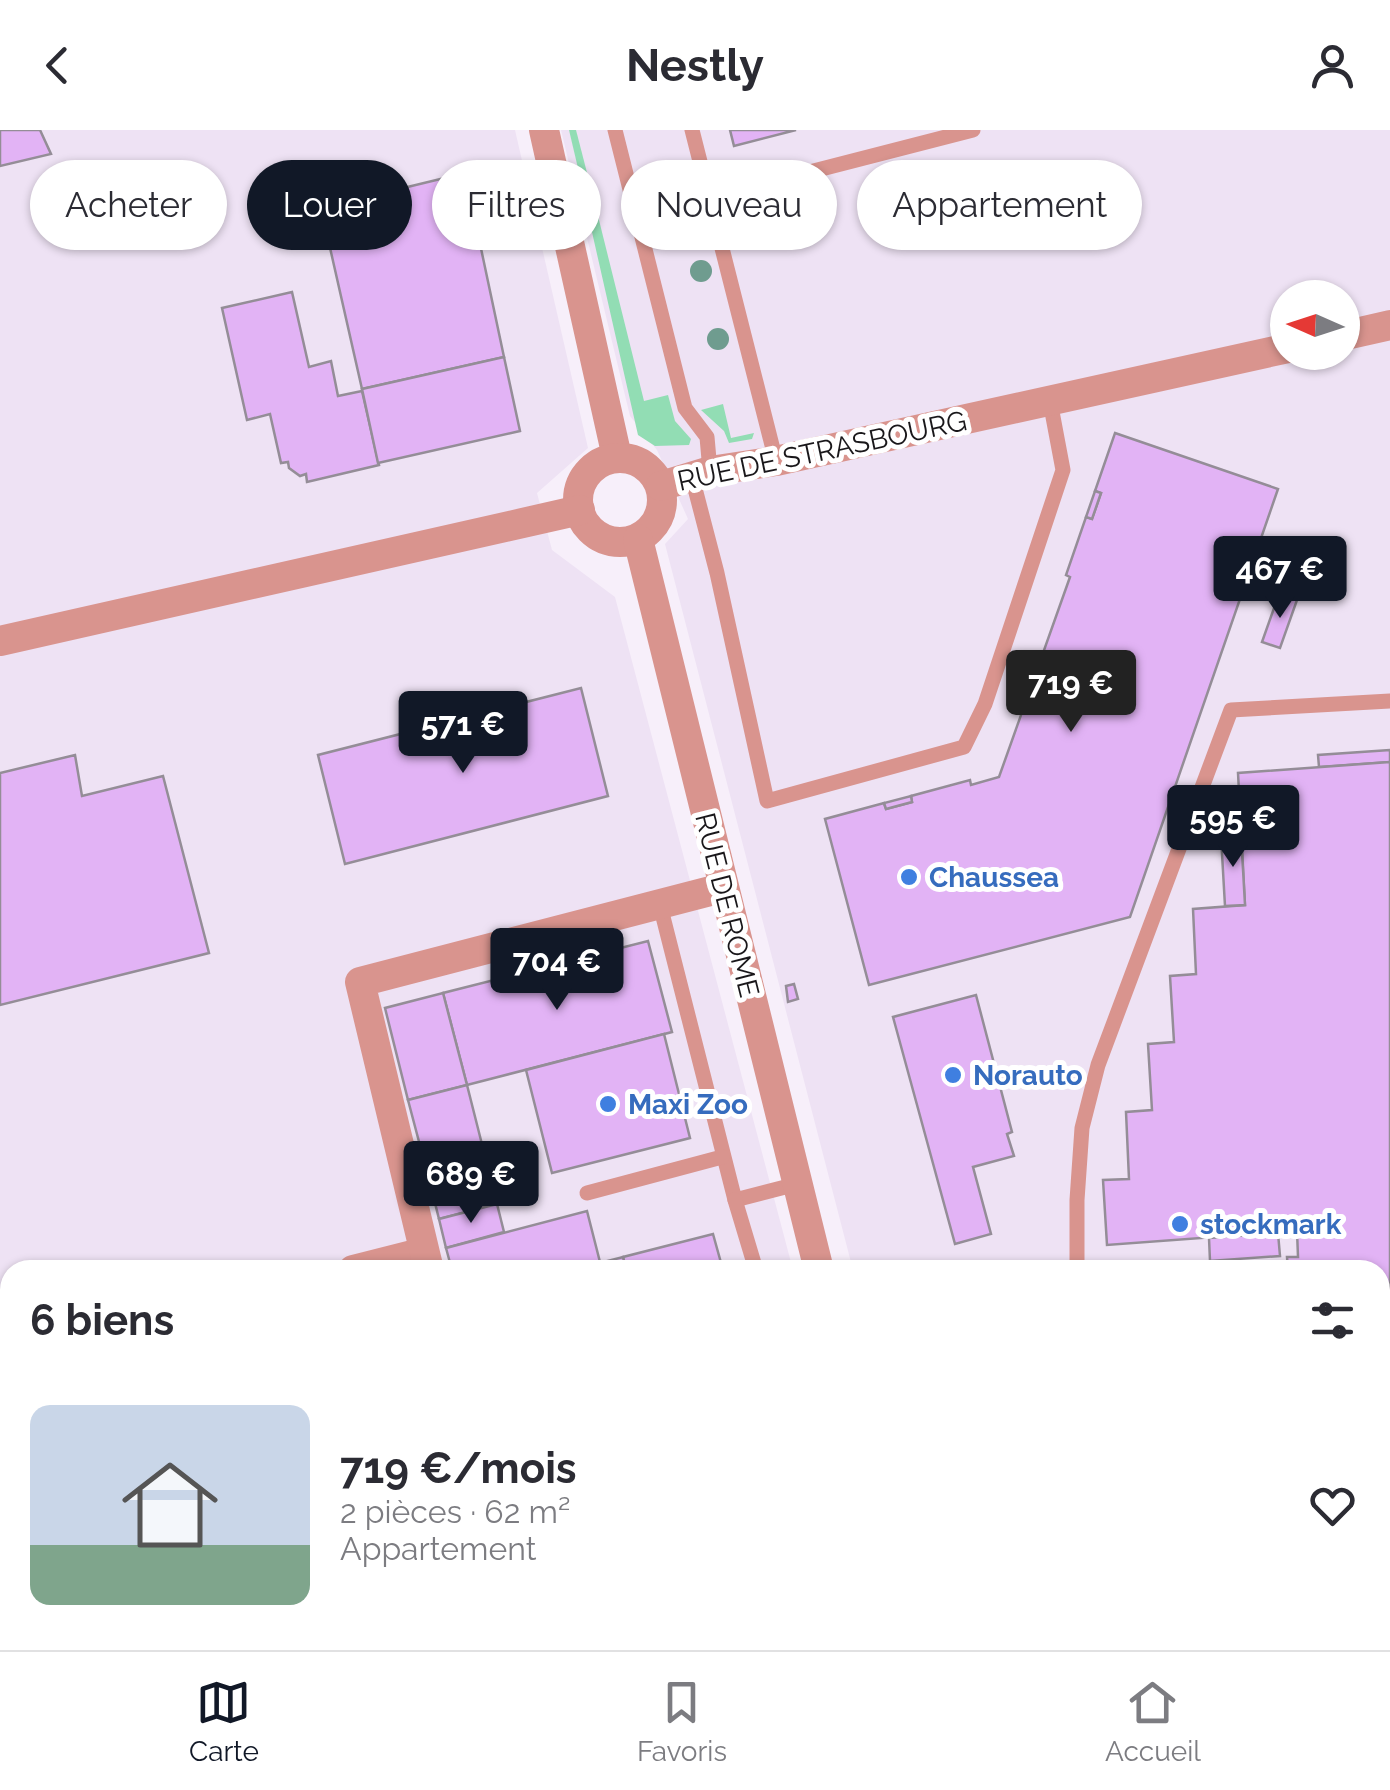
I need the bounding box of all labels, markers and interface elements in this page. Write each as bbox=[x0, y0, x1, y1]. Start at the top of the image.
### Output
icon: back bbox=[30, 38, 85, 93]
icon: person bbox=[1305, 38, 1360, 93]
text: Nestly bbox=[626, 39, 764, 92]
chip: Acheter bbox=[30, 160, 227, 250]
chip: Louer bbox=[247, 160, 412, 250]
chip: Filtres bbox=[432, 160, 601, 250]
chip: Nouveau bbox=[621, 160, 837, 250]
chip: Appartement bbox=[857, 160, 1142, 250]
north arrow bbox=[1270, 280, 1360, 370]
map controls bbox=[1270, 280, 1360, 370]
street label: RUE DE STRASBOURG bbox=[674, 404, 970, 498]
pin: 467 € bbox=[1210, 536, 1350, 621]
text: 467 € bbox=[1236, 550, 1324, 587]
pin: 719 € bbox=[1001, 650, 1141, 735]
text: 719 € bbox=[1028, 664, 1114, 701]
pin: 571 € bbox=[393, 691, 533, 776]
text: 571 € bbox=[421, 705, 505, 742]
pin: 595 € bbox=[1163, 785, 1303, 870]
text: 595 € bbox=[1189, 799, 1277, 836]
street label: RUE DE ROME bbox=[688, 809, 766, 1001]
place label: Chaussea bbox=[929, 861, 1059, 894]
marker: Chaussea bbox=[898, 866, 920, 888]
pin: 704 € bbox=[487, 928, 627, 1013]
text: 704 € bbox=[512, 942, 602, 979]
place label: Norauto bbox=[973, 1059, 1083, 1092]
marker: Norauto bbox=[942, 1064, 964, 1086]
place label: Maxi Zoo bbox=[628, 1088, 748, 1121]
marker: Maxi Zoo bbox=[597, 1093, 619, 1115]
pin: 689 € bbox=[401, 1141, 541, 1226]
text: 689 € bbox=[426, 1155, 516, 1192]
place label: stockmark bbox=[1200, 1208, 1342, 1241]
marker: stockmark bbox=[1169, 1213, 1191, 1235]
icon: filters bbox=[1305, 1293, 1360, 1348]
text: 6 biens bbox=[30, 1296, 174, 1345]
text: 719 €/mois bbox=[340, 1444, 577, 1493]
icon: home bbox=[110, 1445, 230, 1565]
icon: heart bbox=[1305, 1478, 1360, 1533]
text: 2 pièces · 62 m² bbox=[340, 1493, 570, 1530]
text: Appartement bbox=[340, 1530, 536, 1567]
tab: Carte bbox=[189, 1675, 259, 1768]
tab: Favoris bbox=[637, 1675, 727, 1768]
tab: Accueil bbox=[1105, 1675, 1201, 1768]

